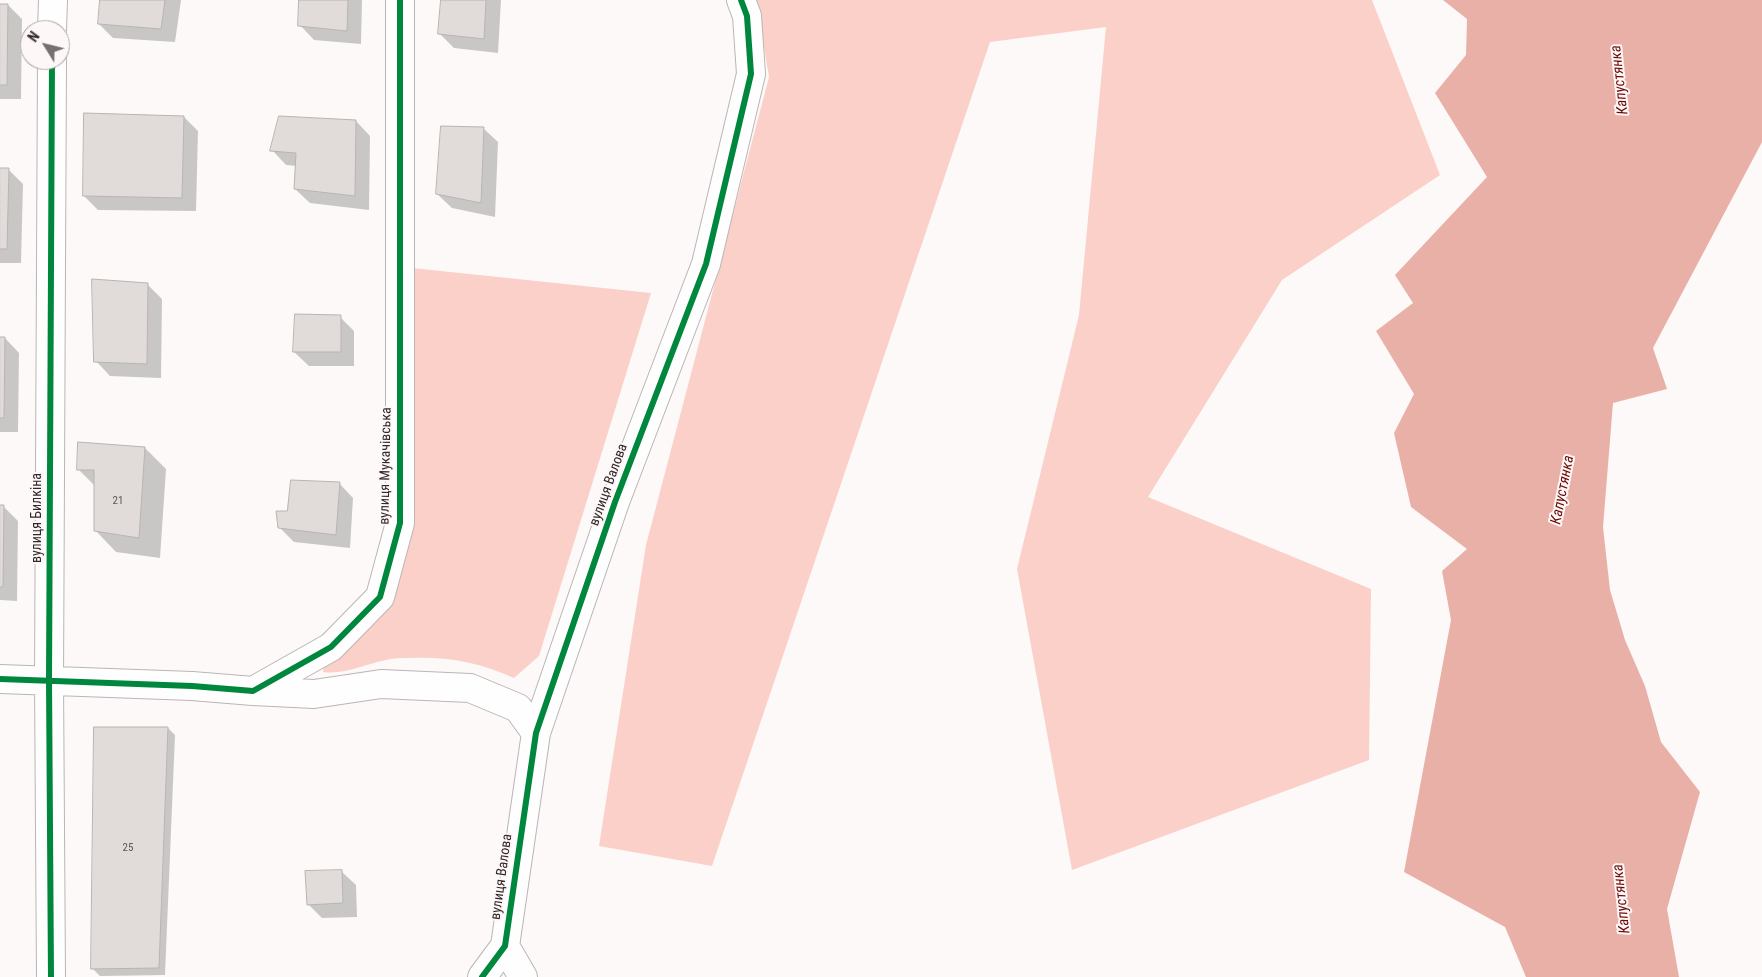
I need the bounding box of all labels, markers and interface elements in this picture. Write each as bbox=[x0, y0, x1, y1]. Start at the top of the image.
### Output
north arrow bbox=[20, 20, 70, 70]
text: N bbox=[25, 29, 43, 45]
water label: Капустянка bbox=[1607, 44, 1633, 116]
street label: вулиця Мукачівська bbox=[377, 407, 395, 525]
street label: вулиця Валова bbox=[586, 442, 632, 528]
water label: Капустянка bbox=[1548, 454, 1578, 526]
street label: вулиця Билкіна bbox=[29, 473, 45, 563]
house number: 21 bbox=[113, 494, 123, 508]
street label: вулиця Валова bbox=[488, 833, 516, 921]
house number: 25 bbox=[123, 841, 133, 855]
water label: Капустянка bbox=[1609, 863, 1635, 935]

